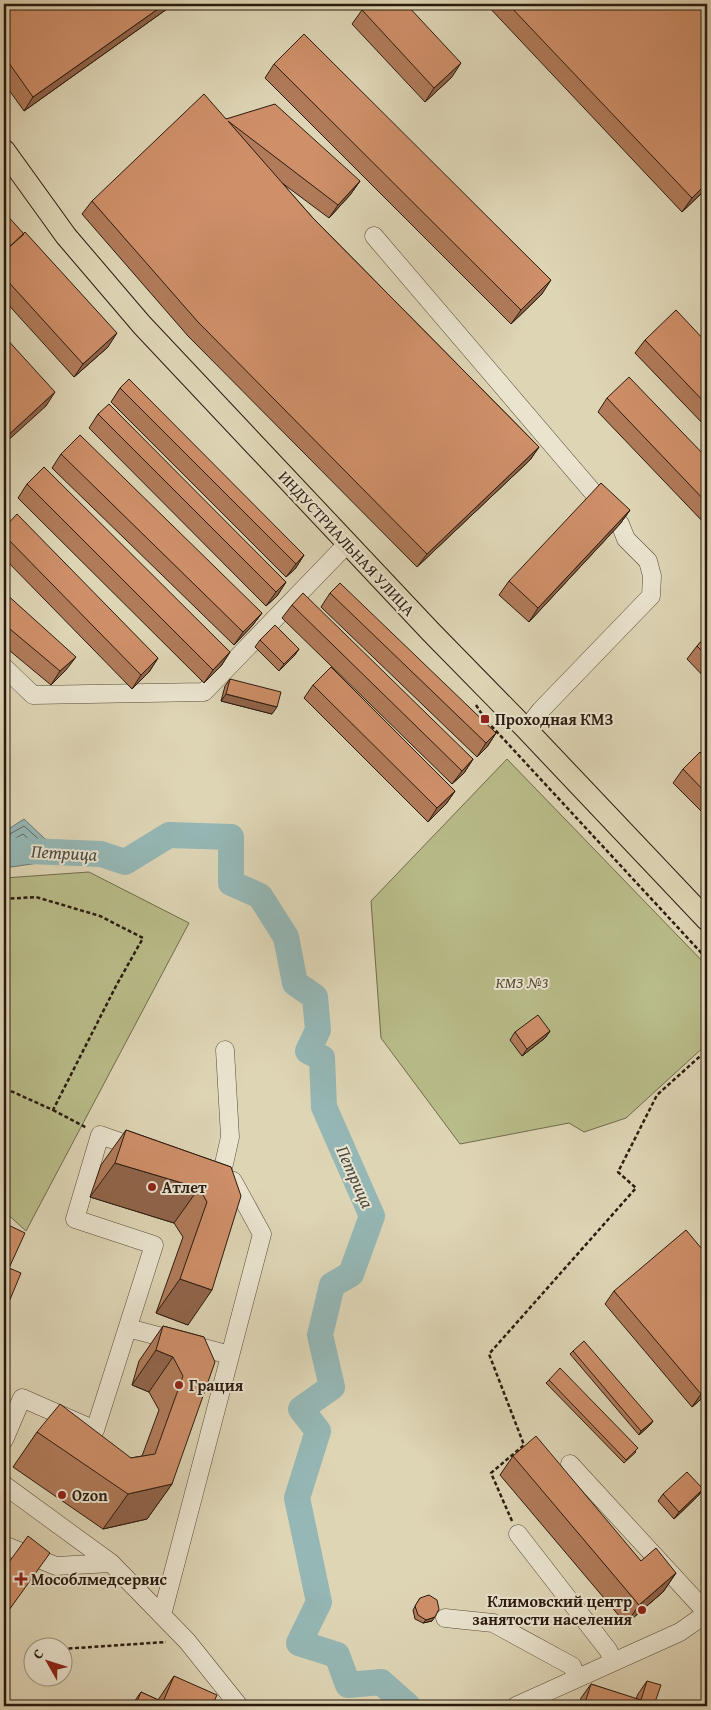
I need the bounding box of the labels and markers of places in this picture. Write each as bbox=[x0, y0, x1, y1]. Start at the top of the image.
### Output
place label: Проходная КМЗ bbox=[495, 707, 613, 731]
marker: Проходная КМЗ bbox=[479, 713, 491, 725]
place label: Атлет bbox=[162, 1175, 207, 1199]
marker: Атлет bbox=[146, 1181, 158, 1193]
place label: Грация bbox=[189, 1373, 244, 1397]
marker: Грация bbox=[173, 1379, 185, 1391]
place label: Ozon bbox=[72, 1483, 108, 1507]
marker: Ozon bbox=[56, 1489, 68, 1501]
place label: Мособлмедсервис bbox=[31, 1567, 167, 1591]
marker: Мособлмедсервис bbox=[15, 1573, 27, 1585]
place label: Климовский центр занятости населения bbox=[472, 1589, 632, 1631]
marker: Климовский центр занятости населения bbox=[636, 1604, 648, 1616]

